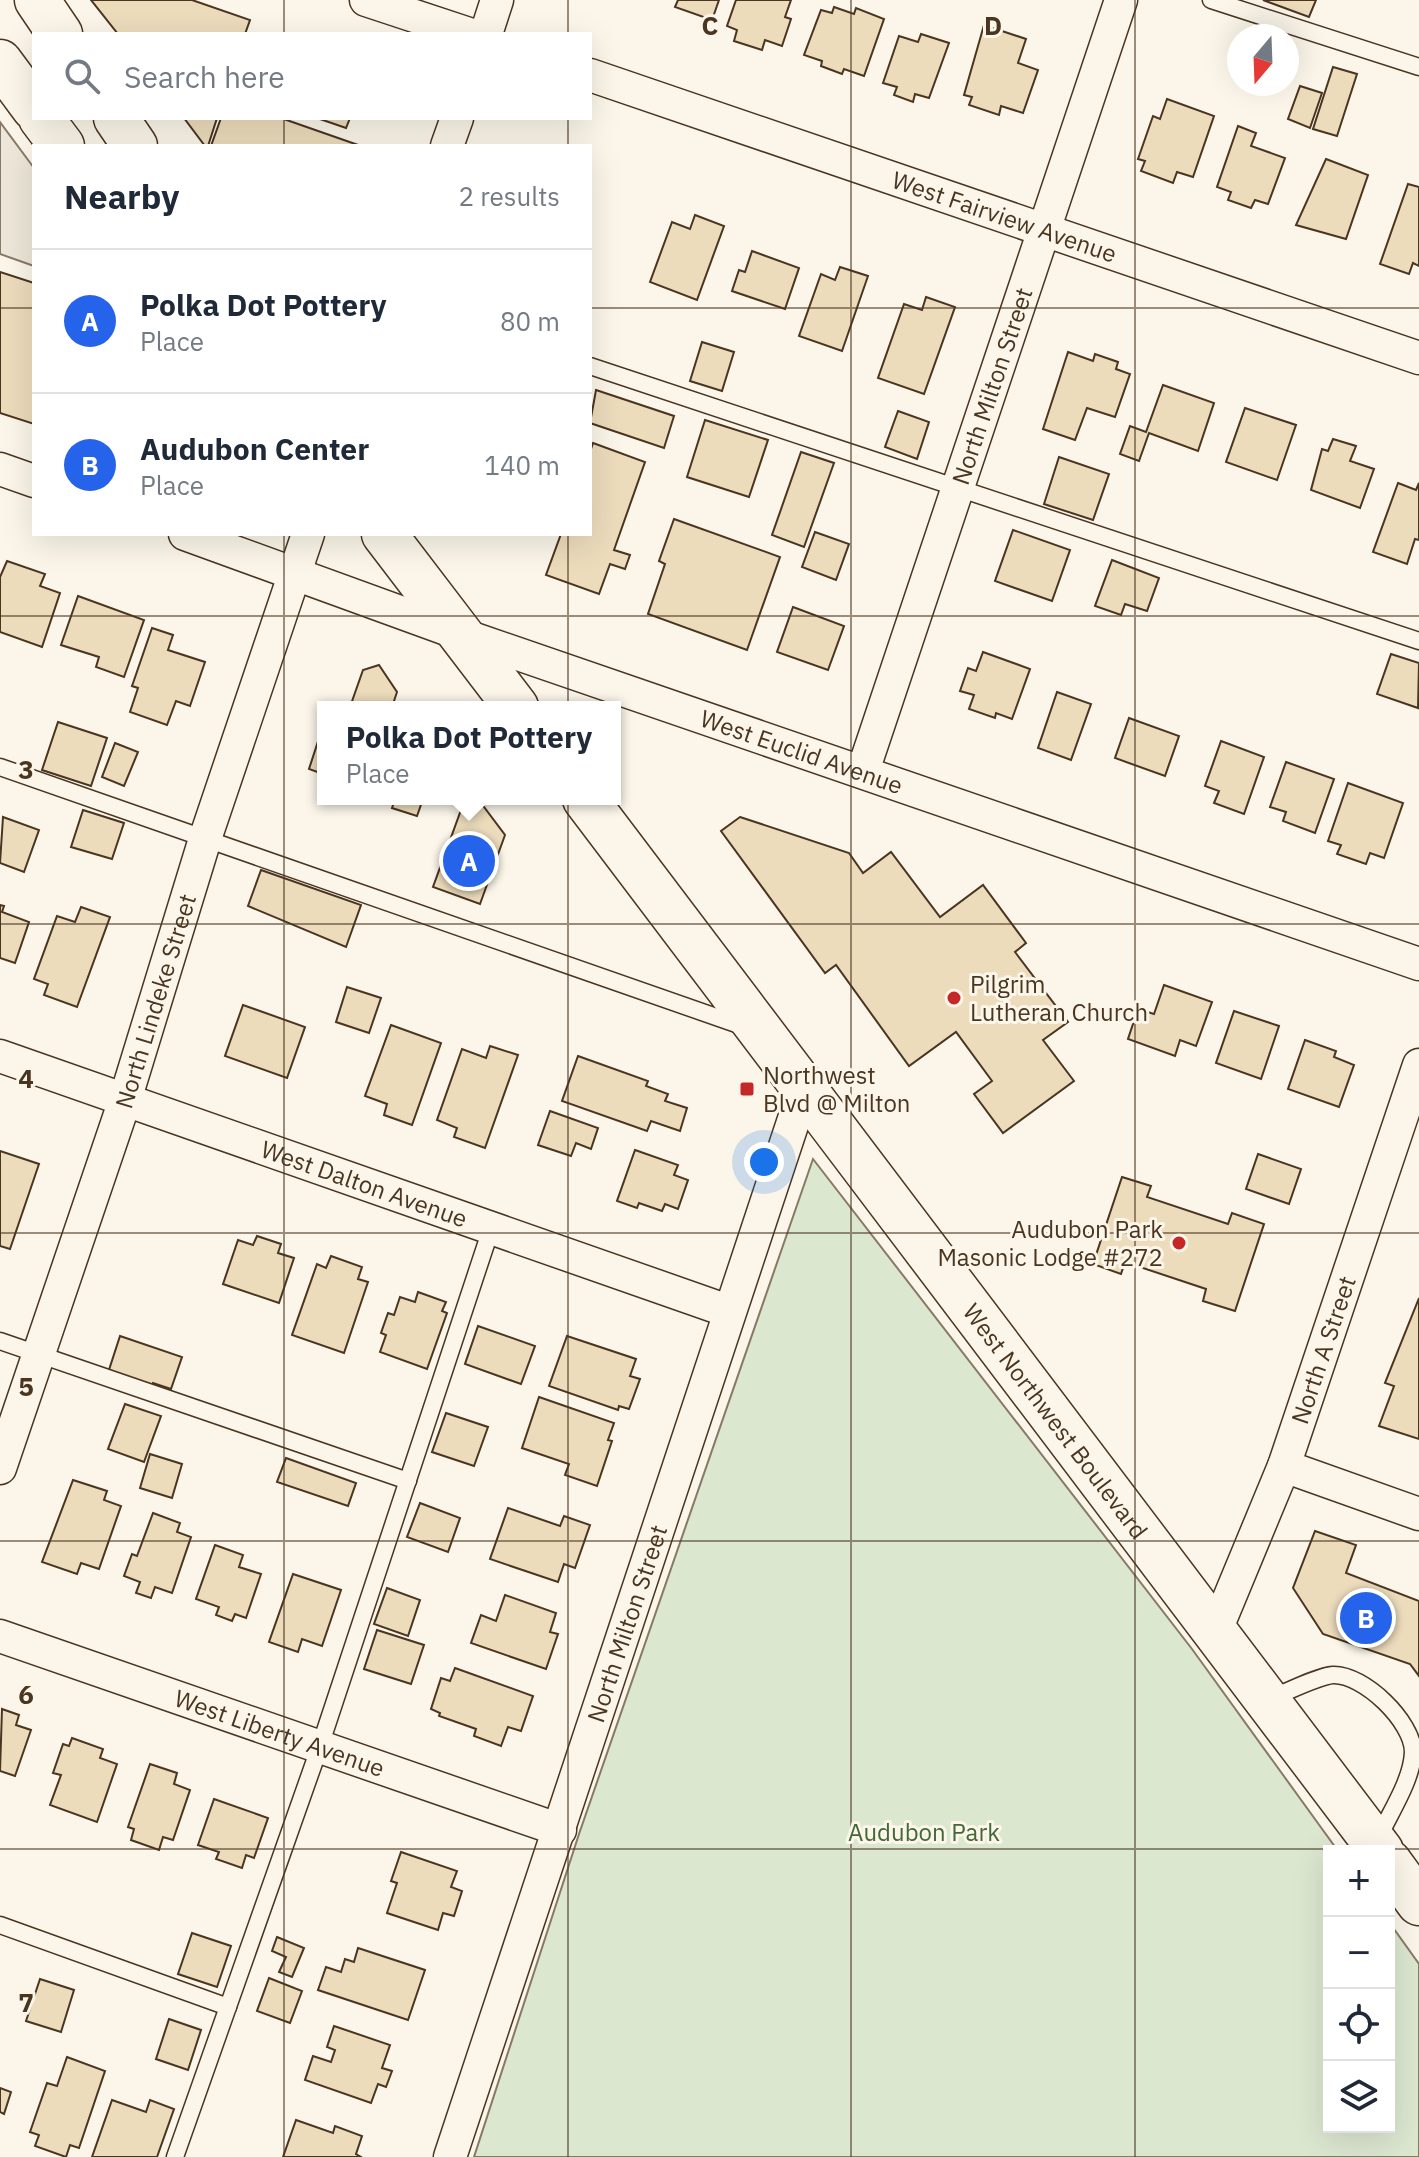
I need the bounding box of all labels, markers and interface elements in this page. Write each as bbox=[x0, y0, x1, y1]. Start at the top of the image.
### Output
text: C bbox=[702, 8, 719, 42]
text: D bbox=[984, 8, 1002, 42]
north arrow bbox=[1227, 24, 1299, 96]
search box bbox=[32, 32, 592, 120]
icon: search bbox=[60, 54, 104, 98]
text: Search here bbox=[124, 57, 285, 96]
street label: West Fairview Avenue bbox=[888, 163, 1121, 270]
text: Nearby bbox=[64, 174, 179, 218]
text: 2 results bbox=[458, 179, 560, 213]
street label: North Milton Street bbox=[944, 283, 1040, 489]
text: Polka Dot Pottery bbox=[140, 285, 387, 324]
text: A bbox=[81, 304, 99, 338]
text: 80 m bbox=[500, 304, 560, 338]
text: Place bbox=[140, 324, 204, 358]
text: Audubon Center bbox=[140, 429, 369, 468]
text: B bbox=[81, 448, 99, 482]
text: 140 m bbox=[484, 448, 560, 482]
text: Place bbox=[140, 468, 204, 502]
popup bbox=[317, 701, 621, 805]
street label: West Euclid Avenue bbox=[696, 702, 907, 801]
text: Polka Dot Pottery bbox=[346, 717, 592, 756]
text: 3 bbox=[18, 752, 34, 786]
text: Place bbox=[346, 756, 410, 790]
pin: A bbox=[443, 831, 495, 891]
street label: North Lindeke Street bbox=[107, 890, 203, 1112]
place label: Pilgrim Lutheran Church bbox=[970, 968, 1148, 1028]
marker: Pilgrim Lutheran Church bbox=[945, 989, 963, 1007]
place label: Northwest Blvd @ Milton bbox=[763, 1059, 911, 1119]
text: 4 bbox=[18, 1061, 34, 1095]
marker: Northwest Blvd @ Milton bbox=[738, 1080, 756, 1098]
street label: West Dalton Avenue bbox=[257, 1133, 472, 1234]
your location bbox=[744, 1142, 784, 1182]
place label: Audubon Park Masonic Lodge #272 bbox=[937, 1213, 1163, 1273]
marker: Audubon Park Masonic Lodge #272 bbox=[1170, 1234, 1188, 1252]
street label: North A Street bbox=[1283, 1272, 1363, 1428]
street label: West Northwest Boulevard bbox=[956, 1297, 1155, 1545]
text: 5 bbox=[18, 1369, 34, 1403]
street label: North Milton Street bbox=[579, 1521, 674, 1726]
pin: B bbox=[1340, 1588, 1392, 1648]
text: 6 bbox=[18, 1677, 34, 1711]
street label: West Liberty Avenue bbox=[170, 1682, 389, 1784]
park label: Audubon Park bbox=[848, 1816, 1000, 1848]
map controls bbox=[1323, 1845, 1395, 2133]
button: + bbox=[1323, 1845, 1395, 1917]
button: − bbox=[1323, 1917, 1395, 1989]
text: 7 bbox=[18, 1985, 34, 2019]
button: locate bbox=[1323, 1989, 1395, 2061]
button: layers bbox=[1323, 2061, 1395, 2133]

